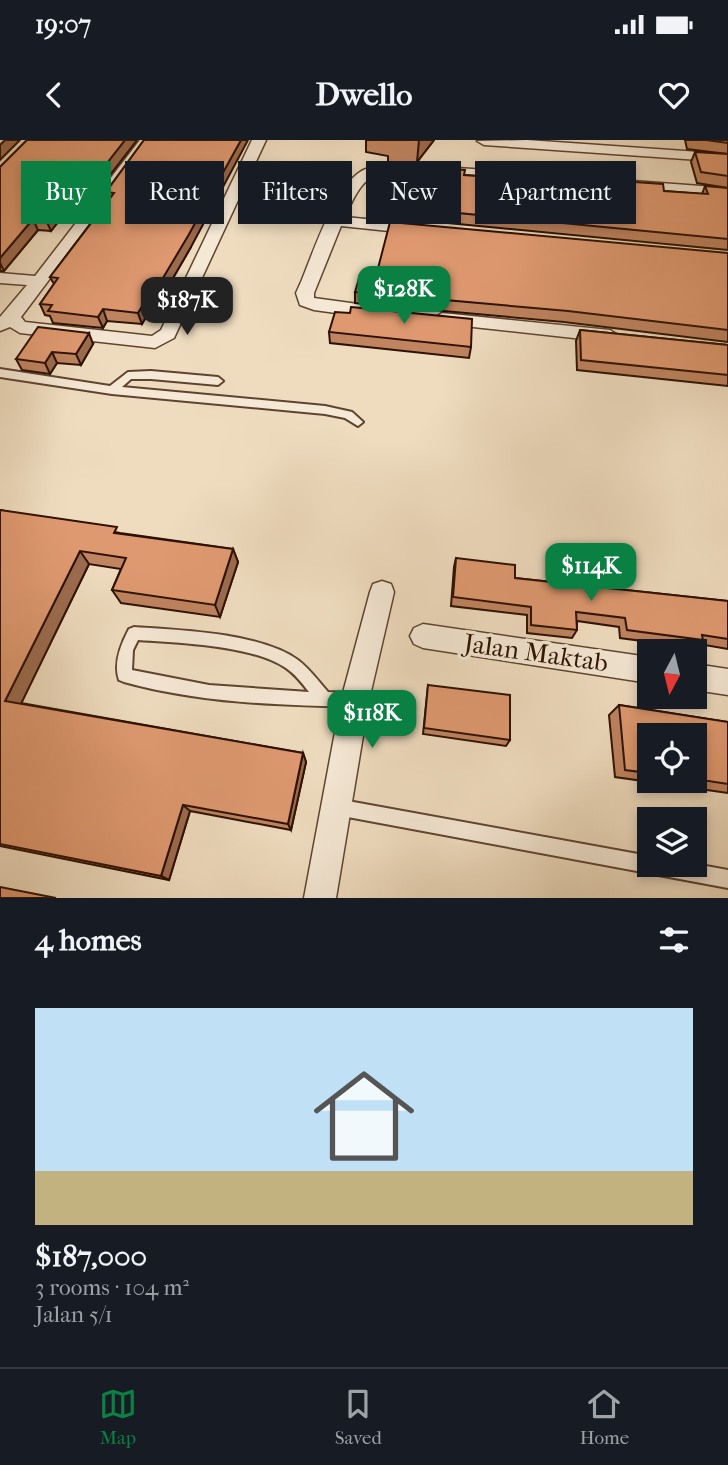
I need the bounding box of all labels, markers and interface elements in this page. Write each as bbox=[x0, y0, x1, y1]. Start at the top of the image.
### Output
text: 19:07 bbox=[35, 9, 91, 40]
icon: back bbox=[35, 76, 73, 114]
text: Dwello bbox=[315, 76, 413, 113]
icon: heart bbox=[655, 76, 693, 114]
chip: Buy bbox=[21, 161, 111, 224]
chip: Rent bbox=[125, 161, 224, 224]
chip: Filters bbox=[238, 161, 352, 224]
chip: New bbox=[366, 161, 461, 224]
chip: Apartment bbox=[475, 161, 636, 224]
pin: $128K bbox=[355, 267, 453, 326]
text: $128K bbox=[374, 275, 434, 302]
pin: $187K bbox=[138, 278, 236, 337]
text: $187K bbox=[157, 286, 217, 313]
pin: $114K bbox=[542, 544, 640, 603]
text: $114K bbox=[561, 552, 621, 579]
street label: Jalan Maktab bbox=[460, 627, 610, 678]
north arrow bbox=[637, 639, 707, 709]
map controls bbox=[637, 639, 707, 877]
pin: $118K bbox=[323, 690, 421, 750]
text: $118K bbox=[343, 699, 401, 726]
button: locate bbox=[637, 723, 707, 793]
button: layers bbox=[637, 807, 707, 877]
icon: filters bbox=[655, 921, 693, 959]
text: 4 homes bbox=[35, 923, 142, 958]
icon: home bbox=[301, 1053, 427, 1179]
text: $187,000 bbox=[35, 1239, 147, 1274]
text: 3 rooms · 104 m² bbox=[35, 1274, 189, 1301]
text: Jalan 5/1 bbox=[35, 1301, 113, 1328]
tab: Map bbox=[99, 1385, 137, 1449]
tab: Saved bbox=[335, 1385, 382, 1449]
tab: Home bbox=[580, 1385, 629, 1449]

